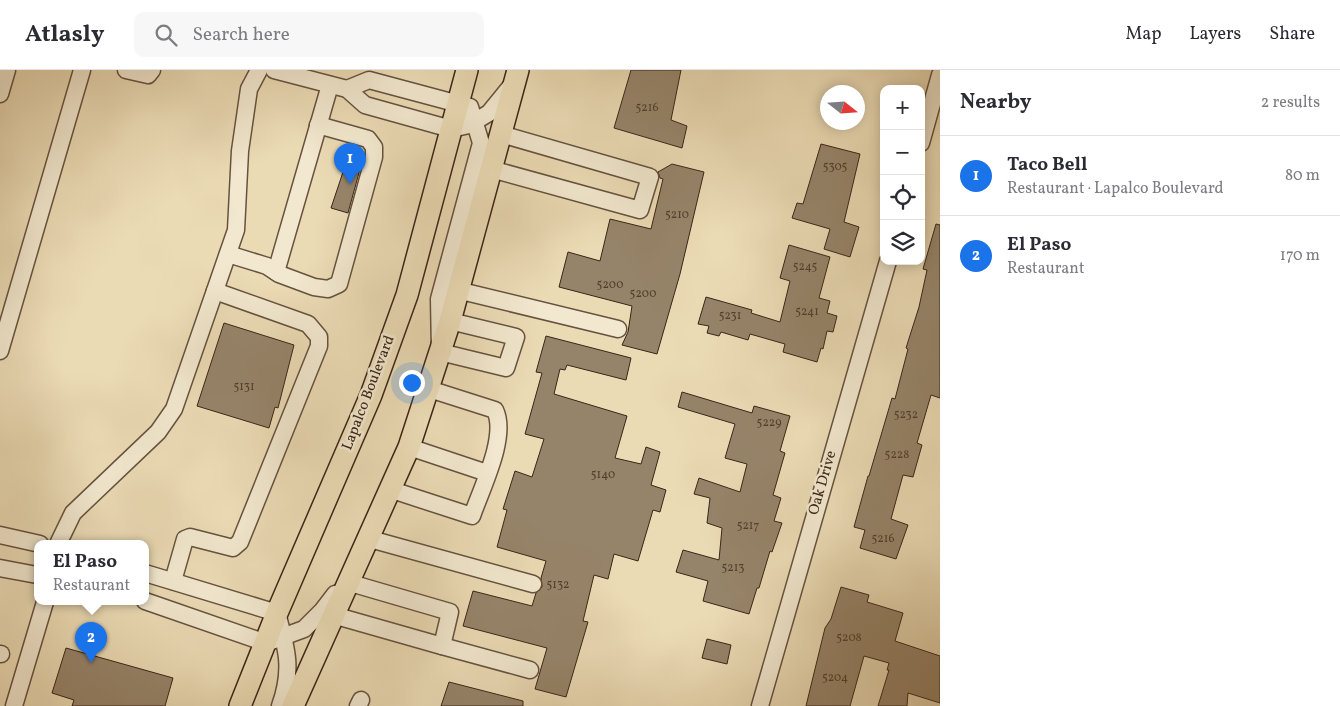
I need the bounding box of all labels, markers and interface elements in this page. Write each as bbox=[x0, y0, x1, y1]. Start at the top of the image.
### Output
search box bbox=[134, 12, 484, 57]
text: Atlasly bbox=[25, 18, 104, 52]
icon: search bbox=[152, 21, 180, 49]
text: Search here bbox=[192, 22, 290, 48]
text: Map bbox=[1125, 22, 1161, 47]
text: Layers bbox=[1189, 22, 1241, 47]
text: Share bbox=[1269, 22, 1315, 47]
north arrow bbox=[820, 85, 865, 130]
map controls bbox=[880, 85, 925, 265]
button: + bbox=[880, 85, 925, 130]
text: Nearby bbox=[960, 88, 1031, 117]
text: 2 results bbox=[1261, 92, 1320, 114]
house number: 5216 bbox=[636, 100, 658, 116]
button: − bbox=[880, 130, 925, 175]
pin: 1 bbox=[334, 143, 366, 184]
text: Taco Bell bbox=[1007, 152, 1087, 178]
house number: 5305 bbox=[823, 159, 847, 175]
text: 1 bbox=[973, 165, 979, 187]
text: 80 m bbox=[1285, 165, 1320, 187]
button: locate bbox=[880, 175, 925, 220]
text: Restaurant · Lapalco Boulevard bbox=[1007, 178, 1224, 200]
house number: 5210 bbox=[665, 207, 689, 223]
button: layers bbox=[880, 220, 925, 265]
text: El Paso bbox=[1007, 232, 1071, 258]
text: 2 bbox=[972, 245, 980, 267]
text: 170 m bbox=[1280, 245, 1320, 267]
text: Restaurant bbox=[1007, 258, 1085, 280]
house number: 5245 bbox=[793, 259, 817, 275]
house number: 5200 bbox=[597, 277, 623, 293]
house number: 5200 bbox=[630, 286, 656, 302]
house number: 5241 bbox=[795, 304, 819, 320]
house number: 5231 bbox=[719, 308, 741, 324]
street label: Lapalco Boulevard bbox=[337, 333, 401, 453]
your location bbox=[399, 370, 425, 396]
house number: 5131 bbox=[233, 379, 255, 395]
house number: 5232 bbox=[894, 407, 918, 423]
house number: 5229 bbox=[757, 415, 781, 431]
house number: 5228 bbox=[885, 447, 909, 463]
street label: Oak Drive bbox=[804, 448, 842, 518]
house number: 5140 bbox=[591, 467, 615, 483]
house number: 5217 bbox=[737, 518, 760, 534]
house number: 5216 bbox=[872, 531, 894, 547]
popup bbox=[34, 540, 149, 605]
text: El Paso bbox=[53, 549, 117, 575]
house number: 5213 bbox=[721, 560, 745, 576]
text: Restaurant bbox=[53, 575, 130, 597]
house number: 5132 bbox=[546, 577, 570, 593]
pin: 2 bbox=[75, 622, 107, 663]
house number: 5208 bbox=[836, 630, 862, 646]
house number: 5204 bbox=[822, 670, 848, 686]

